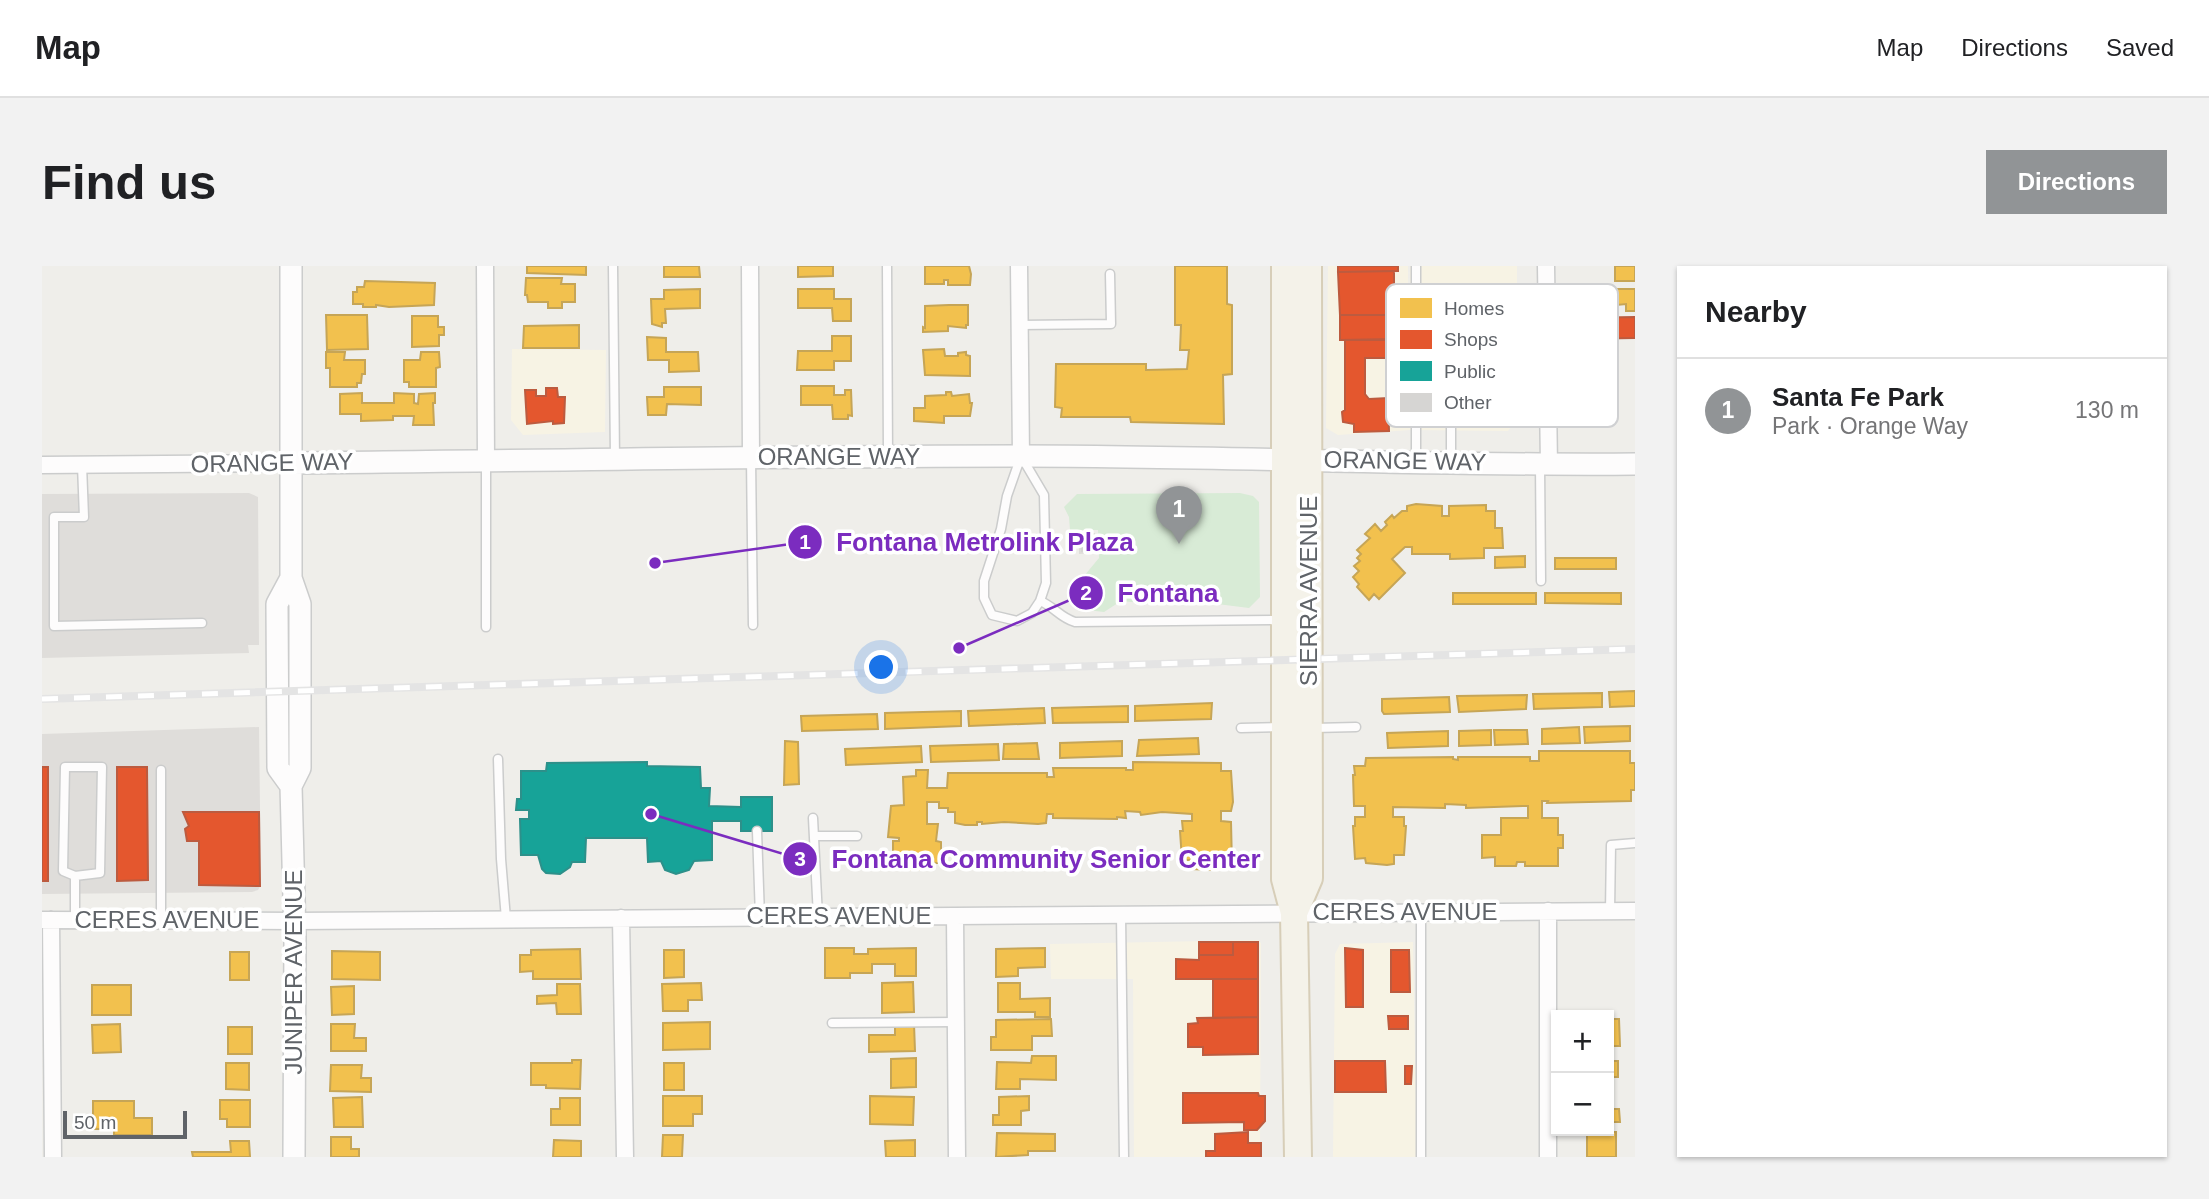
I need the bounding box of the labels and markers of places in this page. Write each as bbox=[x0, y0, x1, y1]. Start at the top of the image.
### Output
pin: 1 bbox=[1156, 486, 1202, 544]
callout: Fontana Metrolink Plaza bbox=[787, 518, 1148, 565]
callout: Fontana bbox=[1069, 570, 1233, 617]
callout: Fontana Community Senior Center bbox=[783, 835, 1275, 882]

